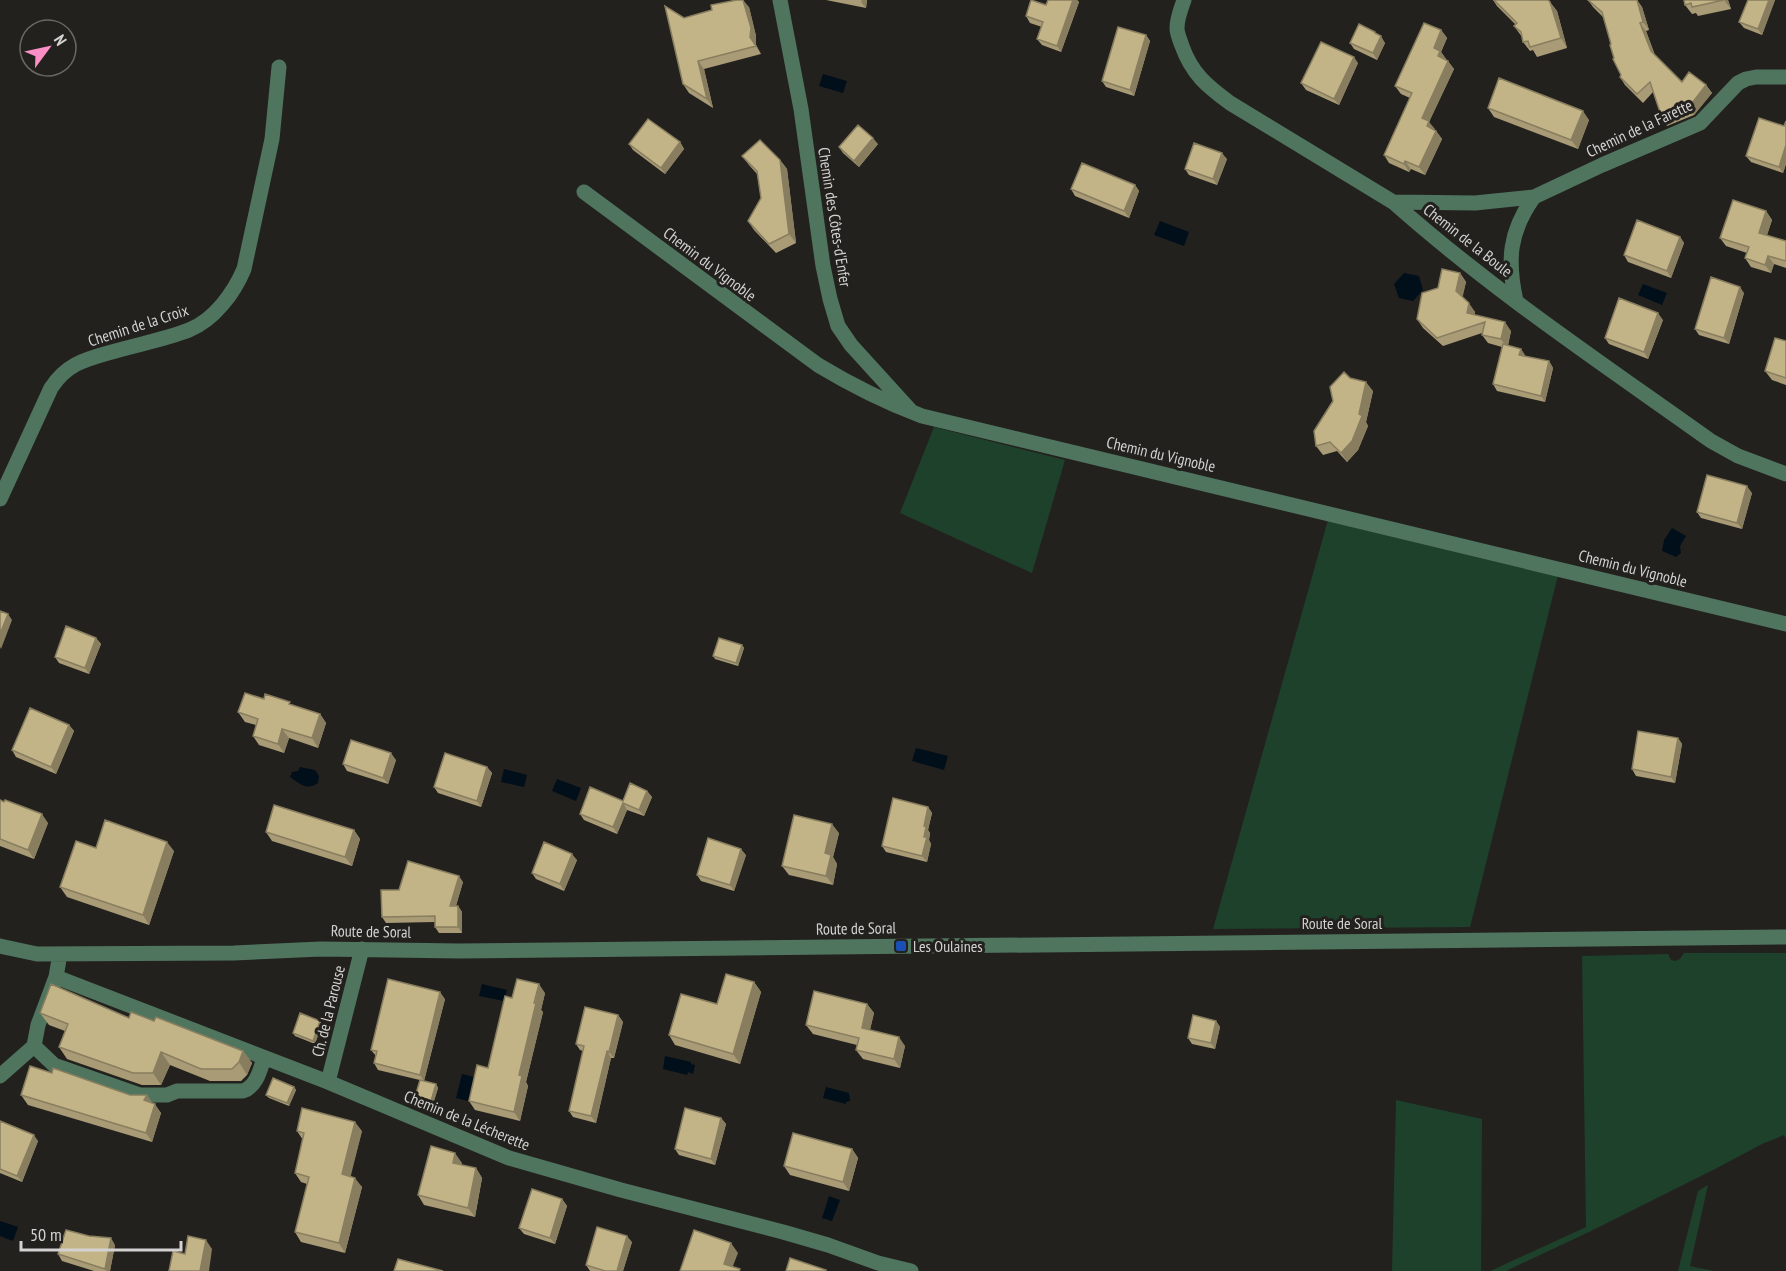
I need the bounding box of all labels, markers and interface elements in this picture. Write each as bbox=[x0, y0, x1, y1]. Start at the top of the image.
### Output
north arrow bbox=[18, 18, 78, 78]
text: N bbox=[50, 31, 71, 49]
street label: Chemin de la Farette bbox=[1583, 95, 1695, 161]
street label: Chemin des Côtes-d'Enfer bbox=[814, 146, 856, 289]
street label: Chemin de la Boule bbox=[1420, 199, 1516, 281]
street label: Chemin du Vignoble bbox=[660, 223, 760, 305]
street label: Chemin de la Croix bbox=[85, 299, 191, 351]
street label: Chemin du Vignoble bbox=[1105, 432, 1217, 476]
street label: Chemin du Vignoble bbox=[1577, 545, 1689, 591]
street label: Route de Soral bbox=[1302, 913, 1382, 933]
street label: Route de Soral bbox=[816, 917, 897, 939]
street label: Route de Soral bbox=[331, 920, 412, 942]
place label: Les Oulaines bbox=[913, 936, 983, 956]
marker: Les Oulaines bbox=[894, 939, 908, 953]
street label: Ch. de la Parouse bbox=[307, 963, 349, 1059]
street label: Chemin de la Lécherette bbox=[401, 1086, 533, 1154]
scale bar bbox=[21, 1214, 182, 1252]
text: 50 m bbox=[30, 1223, 62, 1246]

